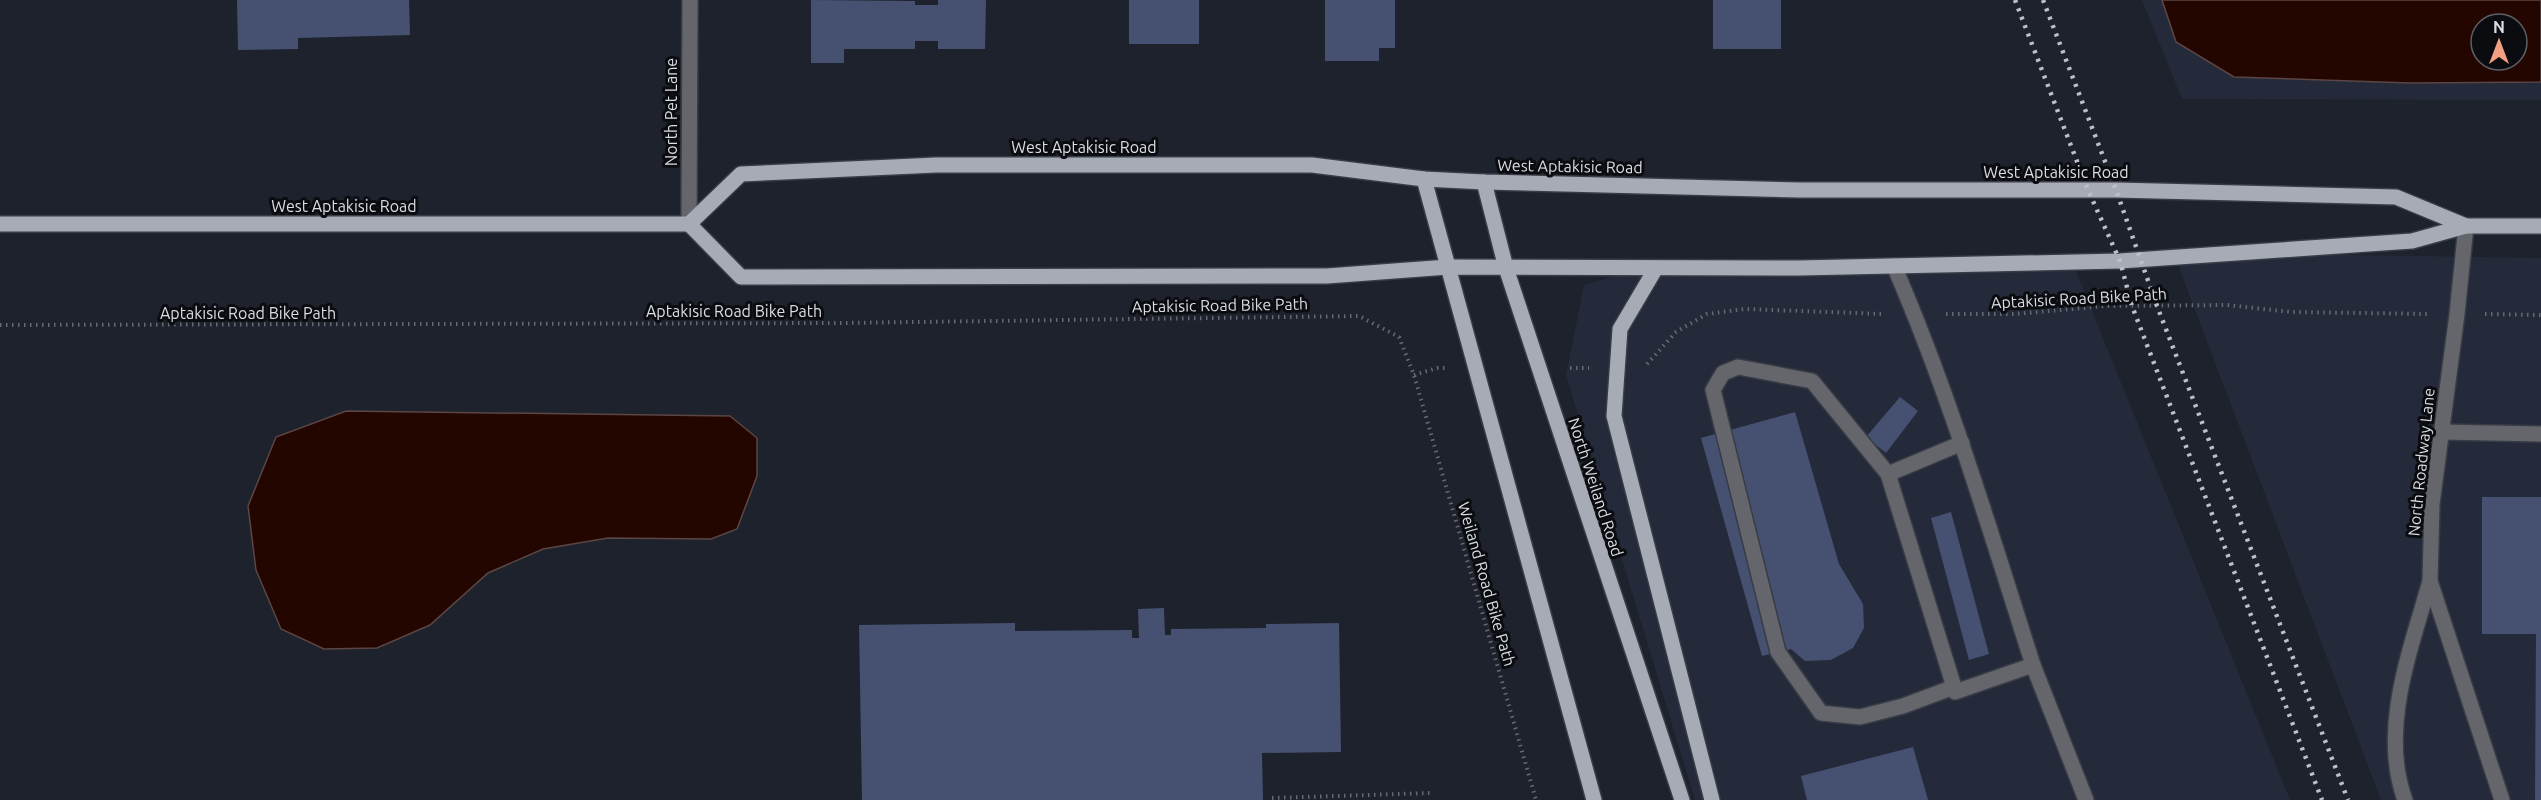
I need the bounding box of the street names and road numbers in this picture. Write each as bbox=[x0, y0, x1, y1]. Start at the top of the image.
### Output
street label: North Pet Lane bbox=[662, 58, 680, 166]
street label: West Aptakisic Road bbox=[1011, 138, 1157, 156]
street label: West Aptakisic Road bbox=[1497, 156, 1643, 176]
street label: West Aptakisic Road bbox=[1983, 163, 2129, 181]
street label: West Aptakisic Road bbox=[271, 197, 417, 215]
street label: Aptakisic Road Bike Path bbox=[1991, 284, 2167, 312]
street label: Aptakisic Road Bike Path bbox=[1132, 294, 1308, 316]
street label: Aptakisic Road Bike Path bbox=[646, 302, 822, 320]
street label: Aptakisic Road Bike Path bbox=[160, 304, 336, 322]
street label: North Roadway Lane bbox=[2404, 387, 2438, 537]
street label: North Weiland Road bbox=[1565, 415, 1627, 559]
street label: Weiland Road Bike Path bbox=[1455, 500, 1519, 668]

